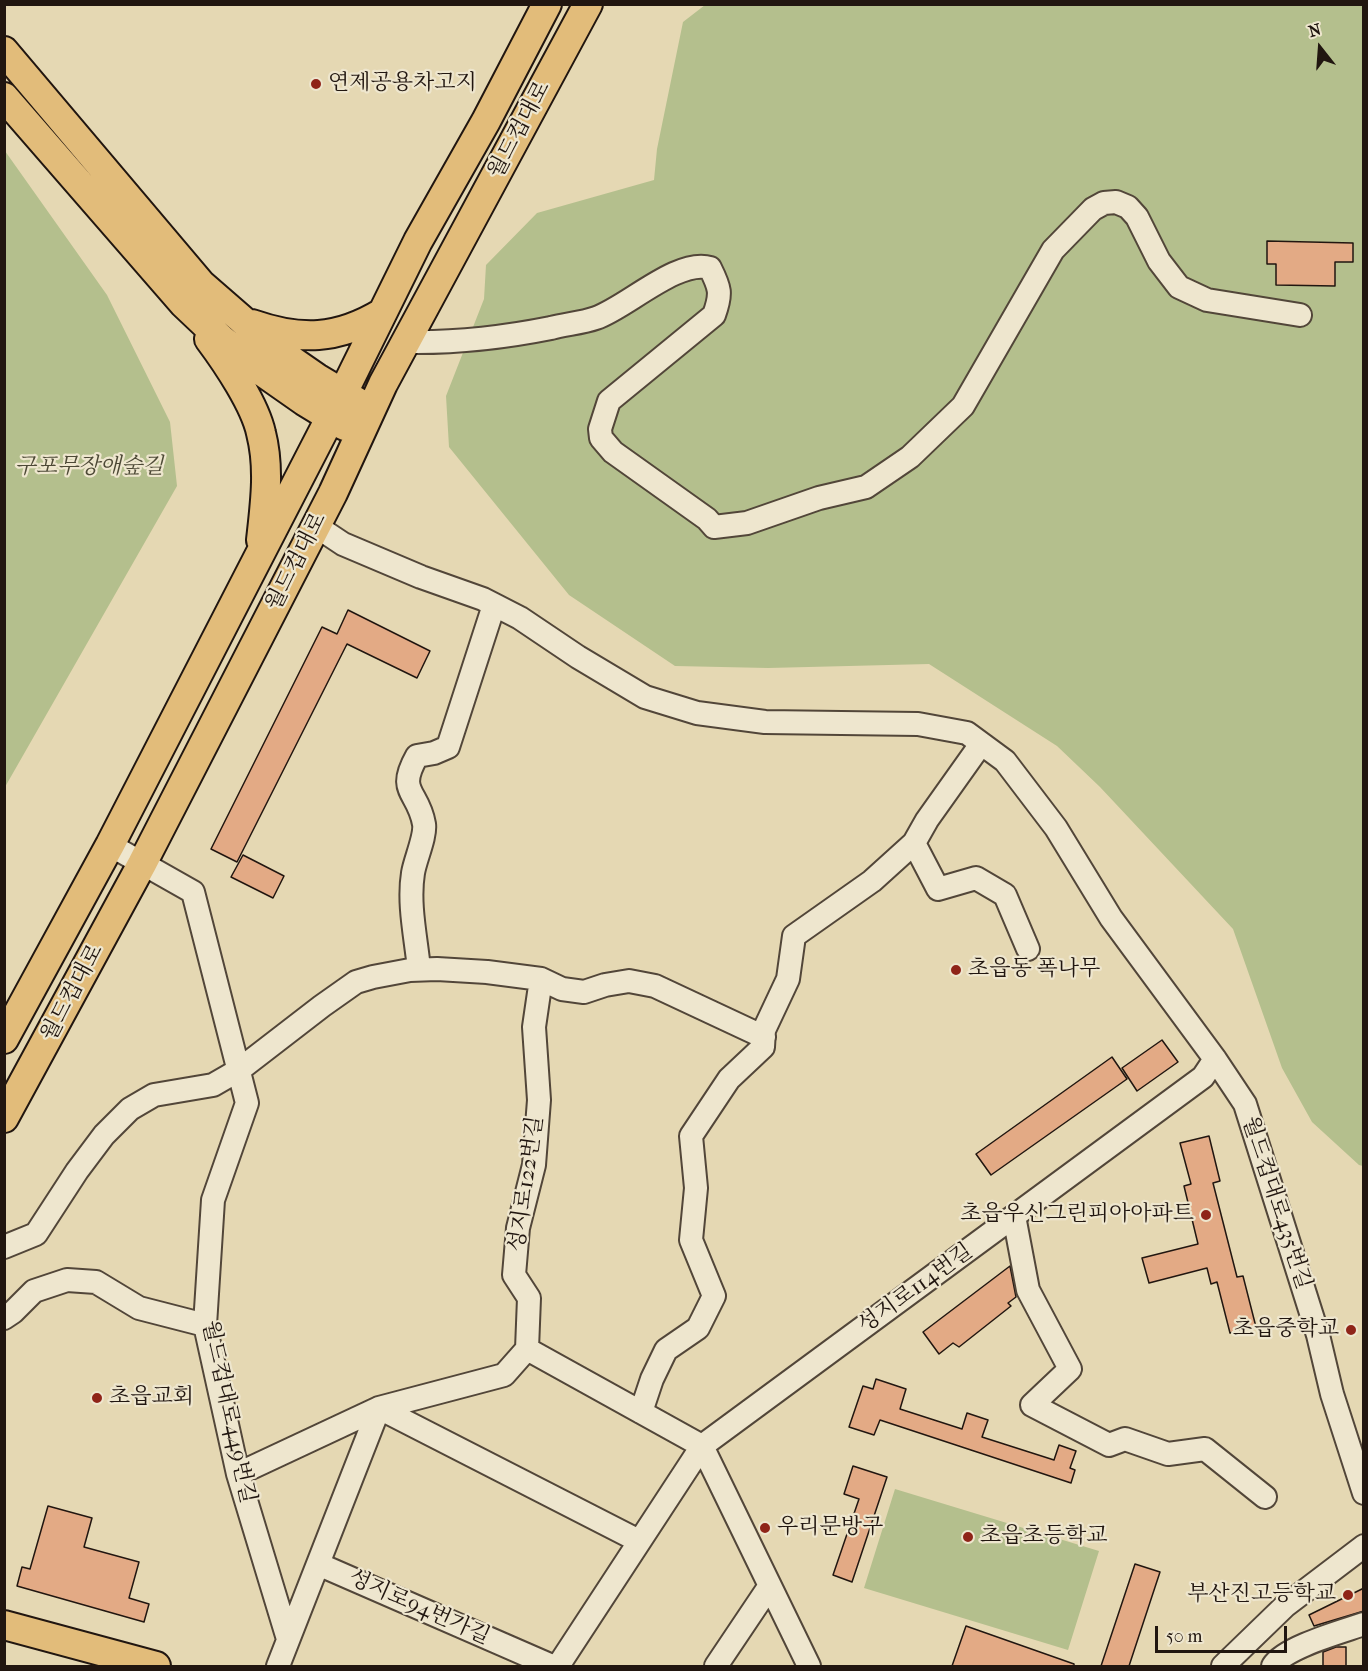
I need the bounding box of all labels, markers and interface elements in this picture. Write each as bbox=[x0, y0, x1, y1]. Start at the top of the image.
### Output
north arrow bbox=[1290, 18, 1350, 78]
text: N bbox=[1306, 19, 1323, 41]
place label: 연제공용차고지 bbox=[328, 71, 477, 97]
marker: 연제공용차고지 bbox=[309, 77, 323, 91]
street label: 월드컵대로 bbox=[483, 77, 557, 183]
park label: 구포무장애숲길 bbox=[15, 455, 163, 481]
street label: 월드컵대로 bbox=[261, 509, 333, 615]
street label: 월드컵대로 bbox=[36, 940, 110, 1046]
place label: 초읍동 폭나무 bbox=[968, 957, 1100, 983]
marker: 초읍동 폭나무 bbox=[949, 963, 963, 977]
street label: 월드컵대로435번길 bbox=[1236, 1113, 1316, 1293]
street label: 성지로122번길 bbox=[504, 1114, 550, 1254]
place label: 초읍우신그린피아아파트 bbox=[960, 1202, 1194, 1228]
marker: 초읍우신그린피아아파트 bbox=[1199, 1208, 1213, 1222]
street label: 성지로114번길 bbox=[854, 1239, 978, 1339]
place label: 초읍중학교 bbox=[1233, 1317, 1339, 1343]
street label: 월드컵대로449번길 bbox=[196, 1318, 260, 1506]
marker: 초읍중학교 bbox=[1344, 1323, 1358, 1337]
place label: 초읍교회 bbox=[109, 1385, 194, 1411]
marker: 초읍교회 bbox=[90, 1391, 104, 1405]
place label: 우리문방구 bbox=[777, 1515, 883, 1541]
marker: 우리문방구 bbox=[758, 1521, 772, 1535]
place label: 초읍초등학교 bbox=[980, 1524, 1108, 1550]
marker: 초읍초등학교 bbox=[961, 1530, 975, 1544]
street label: 성지로94번가길 bbox=[344, 1565, 494, 1651]
place label: 부산진고등학교 bbox=[1187, 1582, 1336, 1608]
marker: 부산진고등학교 bbox=[1341, 1588, 1355, 1602]
scale bar bbox=[1158, 1614, 1290, 1652]
text: 50 m bbox=[1166, 1626, 1202, 1647]

